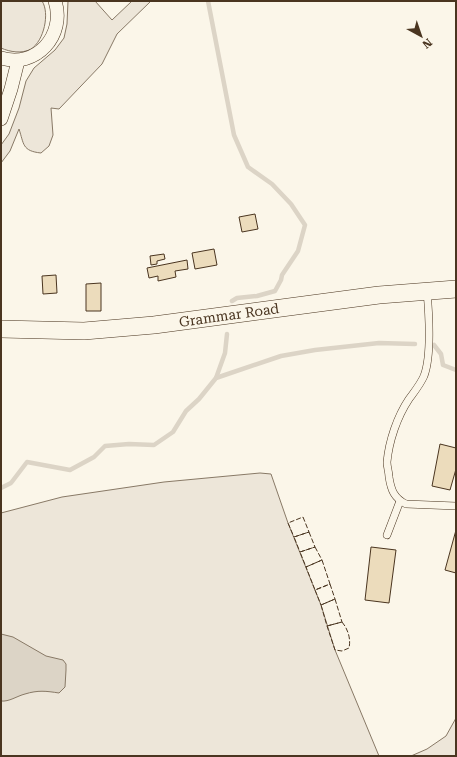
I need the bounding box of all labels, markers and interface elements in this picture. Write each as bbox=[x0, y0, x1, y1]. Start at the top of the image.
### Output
north arrow bbox=[401, 16, 441, 56]
text: N bbox=[419, 36, 435, 51]
street label: Grammar Road bbox=[178, 300, 280, 330]

